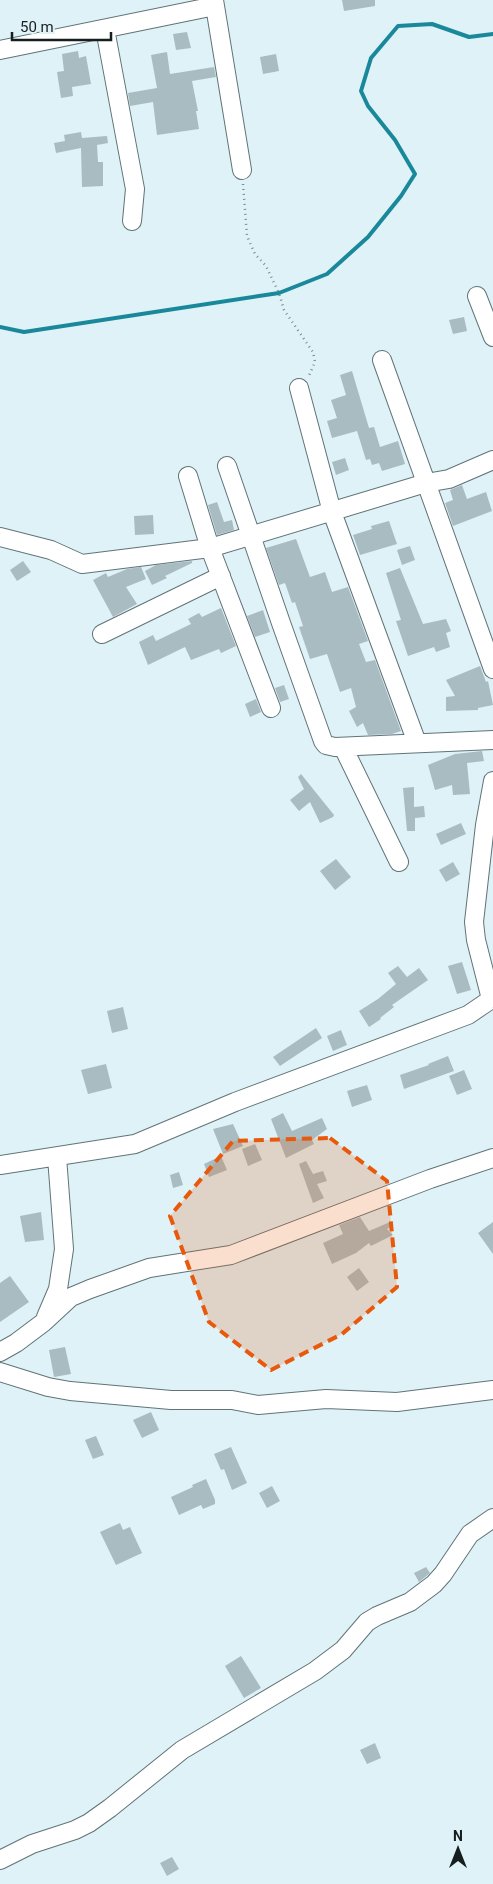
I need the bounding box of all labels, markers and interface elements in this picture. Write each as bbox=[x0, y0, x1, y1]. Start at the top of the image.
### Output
scale bar bbox=[12, 10, 111, 42]
text: 50 m bbox=[20, 18, 54, 36]
north arrow bbox=[433, 1824, 483, 1874]
text: N bbox=[453, 1828, 463, 1844]

